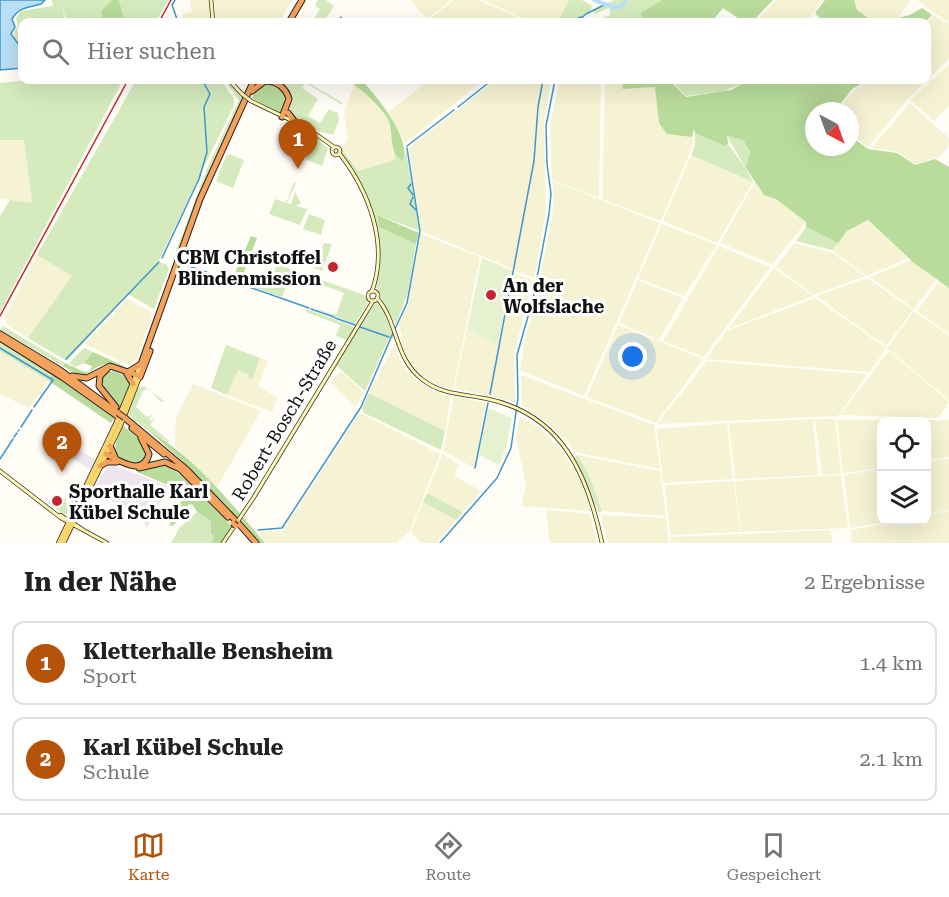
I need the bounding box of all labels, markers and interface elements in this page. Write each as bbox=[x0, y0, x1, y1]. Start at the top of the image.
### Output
search box bbox=[18, 18, 931, 84]
icon: search bbox=[39, 35, 72, 68]
text: Hier suchen bbox=[87, 39, 216, 64]
north arrow bbox=[805, 102, 859, 156]
pin: 1 bbox=[278, 120, 318, 169]
place label: CBM Christoffel Blindenmission bbox=[177, 247, 321, 289]
marker: CBM Christoffel Blindenmission bbox=[326, 260, 340, 274]
place label: An der Wolfslache bbox=[503, 275, 605, 317]
marker: An der Wolfslache bbox=[484, 288, 498, 302]
street label: Robert-Bosch-Straße bbox=[228, 336, 341, 504]
your location bbox=[618, 342, 647, 371]
map controls bbox=[877, 417, 931, 525]
button: locate bbox=[877, 417, 931, 471]
pin: 2 bbox=[42, 422, 82, 472]
button: layers bbox=[877, 471, 931, 525]
place label: Sporthalle Karl Kübel Schule bbox=[69, 481, 208, 523]
marker: Sporthalle Karl Kübel Schule bbox=[50, 494, 64, 508]
text: In der Nähe bbox=[24, 567, 177, 597]
text: 2 Ergebnisse bbox=[804, 570, 925, 594]
text: Kletterhalle Bensheim bbox=[83, 639, 333, 664]
text: 1 bbox=[40, 651, 51, 675]
text: 1.4 km bbox=[859, 651, 923, 675]
text: Sport bbox=[83, 664, 137, 688]
text: Karl Kübel Schule bbox=[83, 735, 284, 760]
text: 2 bbox=[40, 747, 51, 771]
text: 2.1 km bbox=[859, 747, 923, 771]
text: Schule bbox=[83, 760, 149, 784]
tab: Karte bbox=[128, 829, 169, 884]
tab: Route bbox=[425, 829, 471, 884]
tab: Gespeichert bbox=[727, 829, 821, 884]

